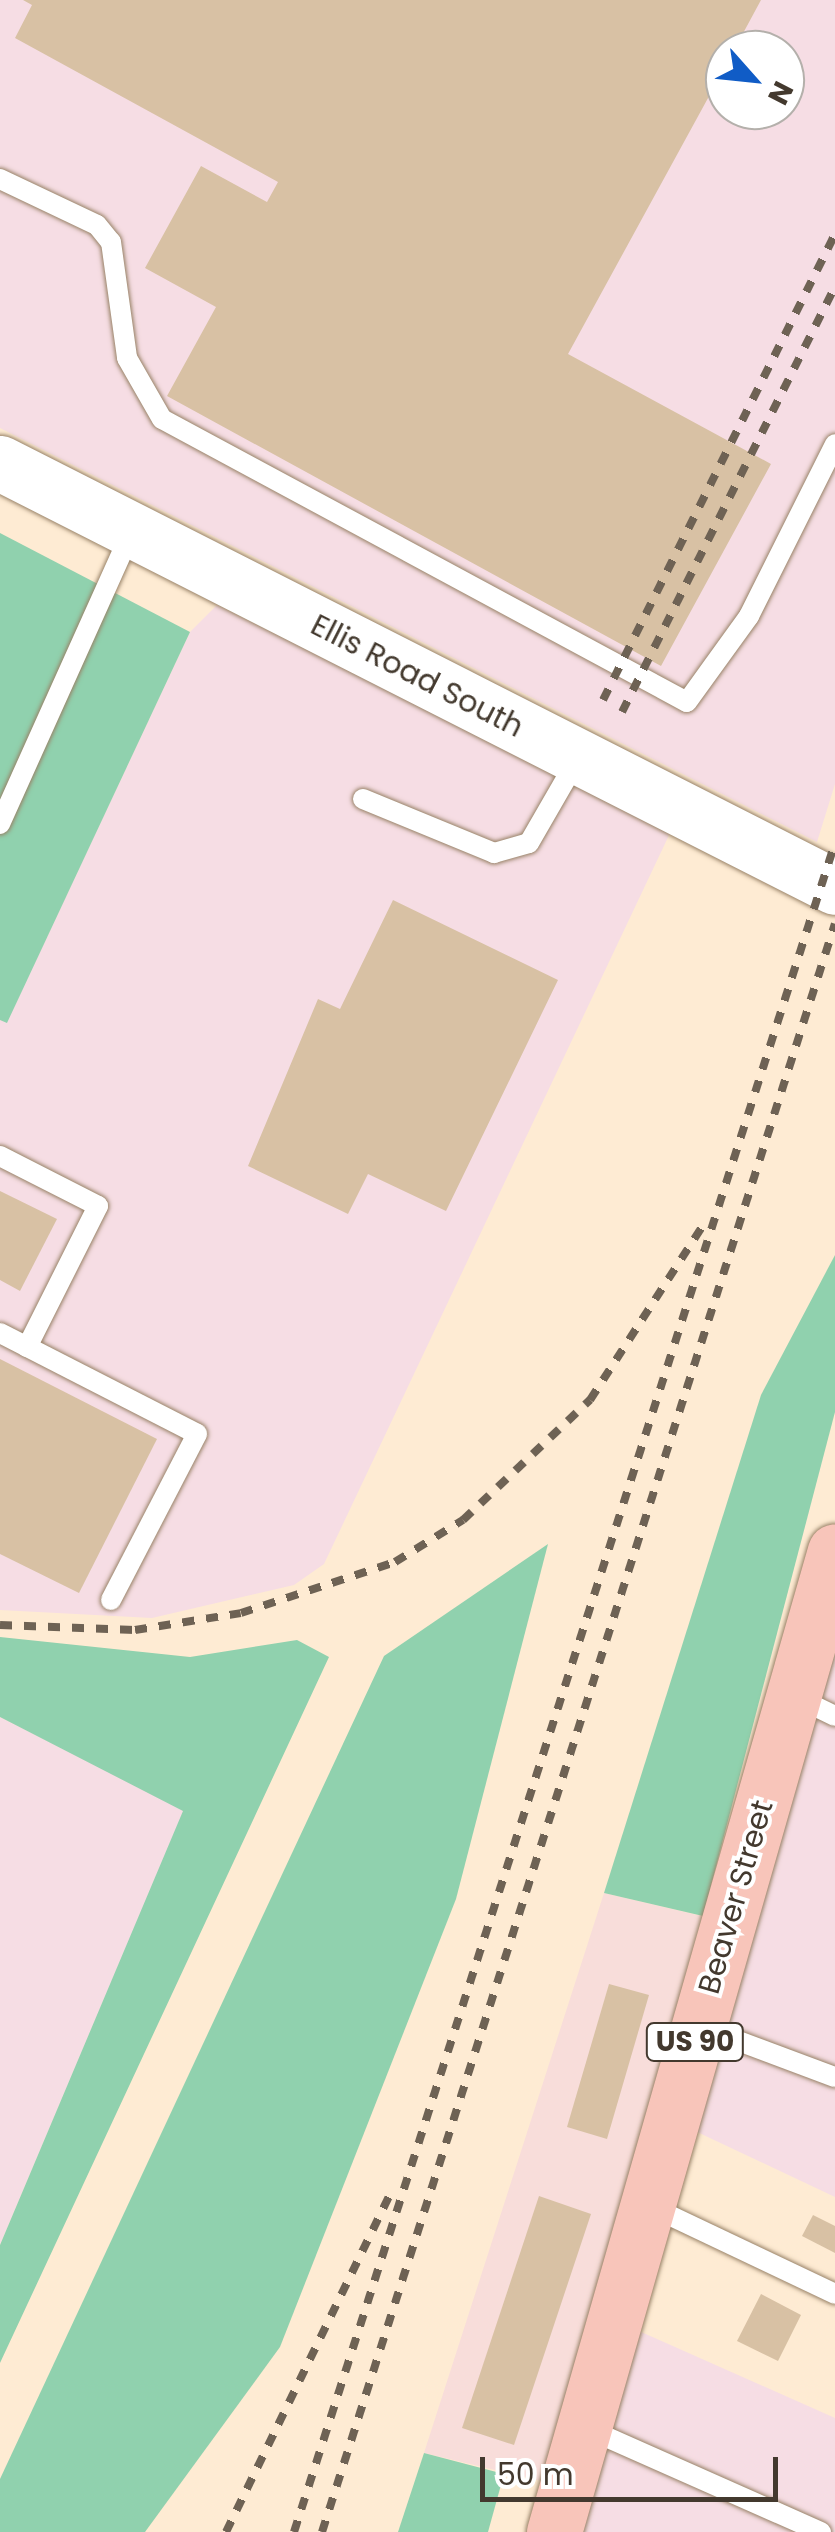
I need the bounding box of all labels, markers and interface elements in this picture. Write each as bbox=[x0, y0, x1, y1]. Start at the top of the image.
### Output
north arrow bbox=[705, 30, 805, 130]
text: N bbox=[758, 75, 803, 111]
street label: Ellis Road South bbox=[305, 607, 529, 745]
street label: Beaver Street bbox=[691, 1796, 781, 1998]
road number: US 90 bbox=[645, 2019, 745, 2065]
scale bar bbox=[485, 2437, 782, 2499]
text: 50 m bbox=[497, 2453, 574, 2496]

